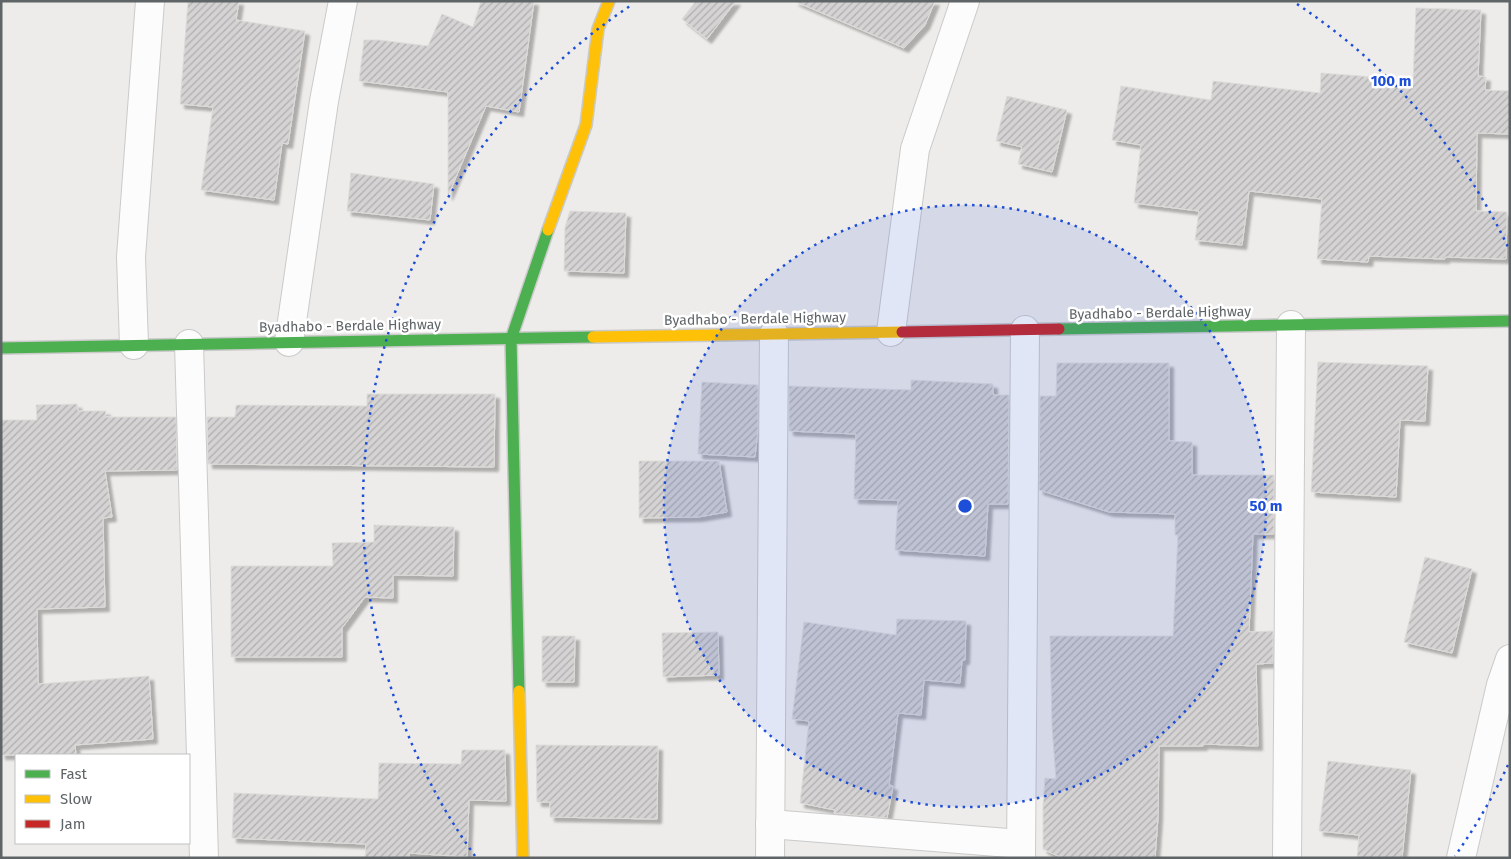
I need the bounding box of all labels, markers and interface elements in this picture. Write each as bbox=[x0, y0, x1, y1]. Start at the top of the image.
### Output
text: 100 m bbox=[1371, 72, 1411, 90]
street label: Byadhabo - Berdale Highway bbox=[1069, 303, 1251, 323]
street label: Byadhabo - Berdale Highway bbox=[664, 309, 846, 329]
street label: Byadhabo - Berdale Highway bbox=[259, 316, 441, 336]
centre of rings bbox=[956, 497, 974, 515]
text: 50 m bbox=[1249, 497, 1283, 515]
legend bbox=[15, 754, 190, 844]
text: Fast bbox=[60, 765, 87, 783]
text: Slow bbox=[60, 790, 92, 808]
text: Jam bbox=[60, 815, 86, 833]

